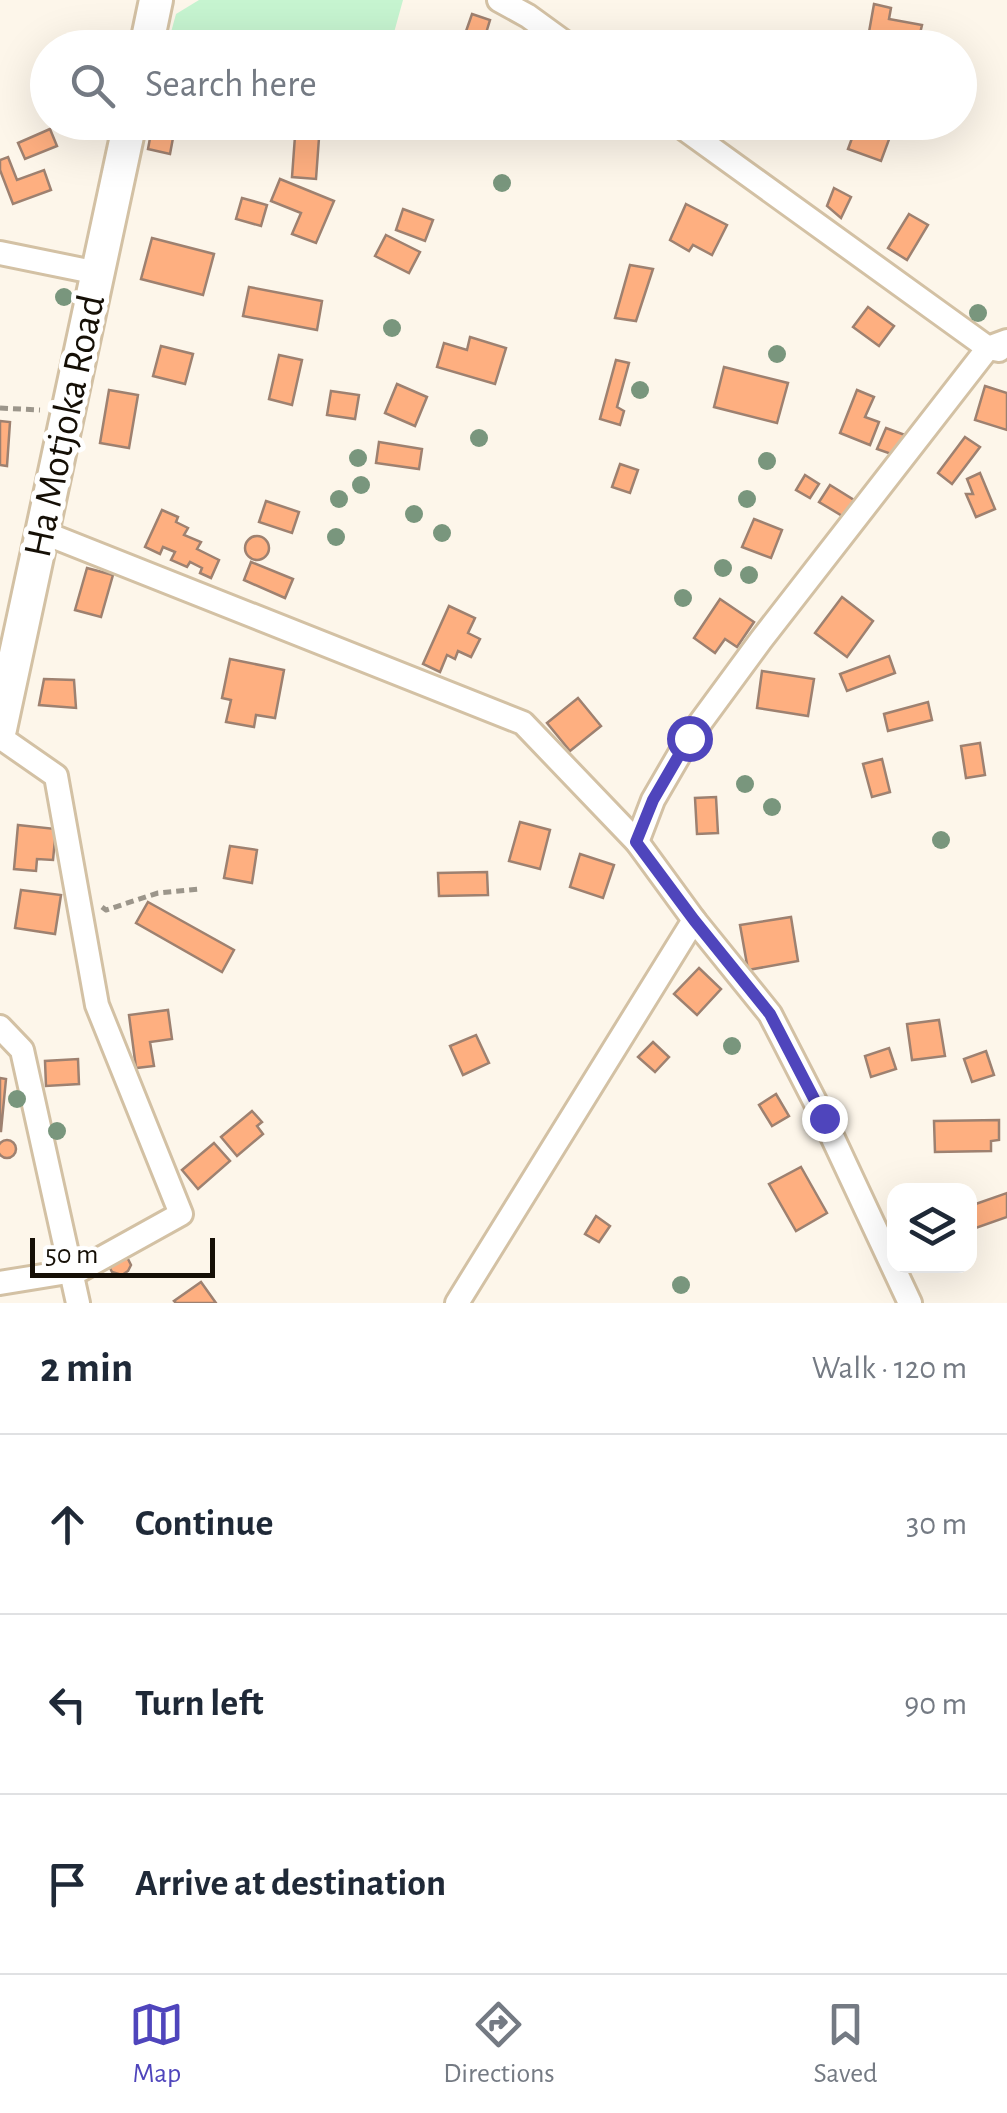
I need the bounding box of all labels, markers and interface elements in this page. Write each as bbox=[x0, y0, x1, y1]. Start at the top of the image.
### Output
search box bbox=[30, 30, 977, 140]
icon: search bbox=[65, 58, 120, 113]
text: Search here bbox=[145, 66, 317, 104]
street label: Ha Motjoka Road bbox=[18, 291, 112, 561]
route start bbox=[667, 716, 713, 762]
route end bbox=[802, 1096, 848, 1142]
map controls bbox=[887, 1183, 977, 1273]
button: layers bbox=[887, 1183, 977, 1273]
scale bar bbox=[30, 1233, 215, 1278]
text: 50 m bbox=[45, 1241, 99, 1269]
text: 2 min bbox=[40, 1347, 133, 1389]
text: Walk · 120 m bbox=[812, 1352, 967, 1384]
icon: ahead bbox=[40, 1497, 95, 1552]
text: Continue bbox=[135, 1505, 273, 1543]
text: 30 m bbox=[906, 1508, 967, 1540]
icon: left bbox=[40, 1677, 95, 1732]
text: Turn left bbox=[135, 1685, 263, 1723]
text: 90 m bbox=[904, 1688, 967, 1720]
icon: arrive bbox=[40, 1857, 95, 1912]
text: Arrive at destination bbox=[135, 1865, 446, 1903]
tab: Map bbox=[129, 1997, 184, 2091]
tab: Directions bbox=[443, 1997, 555, 2091]
tab: Saved bbox=[814, 1997, 878, 2091]

